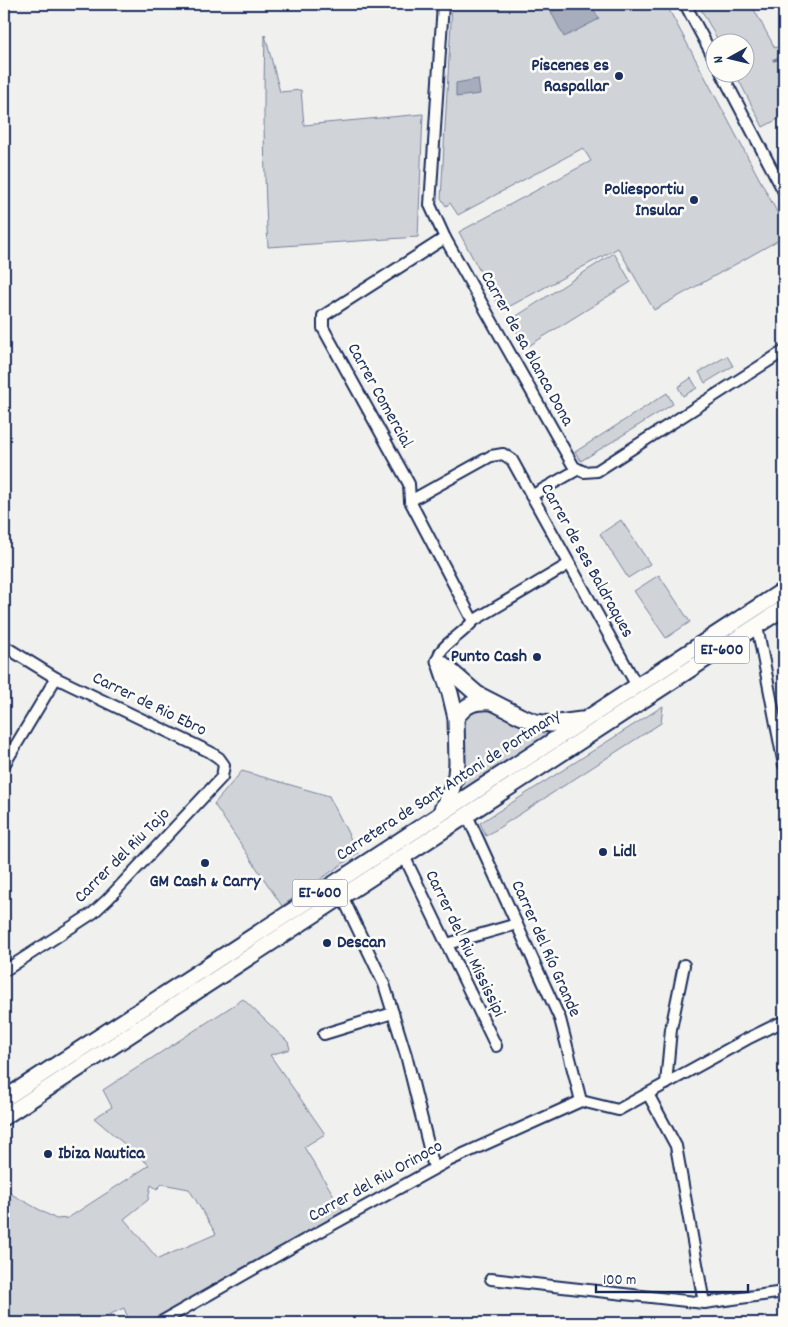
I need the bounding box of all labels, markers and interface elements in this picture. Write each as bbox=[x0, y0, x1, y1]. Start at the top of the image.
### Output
north arrow bbox=[706, 32, 756, 82]
place label: Piscenes es Raspallar bbox=[531, 54, 609, 100]
text: N bbox=[709, 55, 729, 64]
marker: Piscenes es Raspallar bbox=[613, 70, 625, 82]
place label: Poliesportiu Insular bbox=[604, 178, 684, 224]
marker: Poliesportiu Insular bbox=[688, 194, 700, 206]
street label: Carrer de sa Blanca Dona bbox=[473, 267, 579, 431]
street label: Carrer Comercial bbox=[340, 339, 419, 454]
street label: Carrer de ses Baldraques bbox=[533, 479, 639, 643]
road number: EI-600 bbox=[694, 636, 750, 664]
place label: Punto Cash bbox=[451, 645, 527, 670]
marker: Punto Cash bbox=[531, 651, 543, 663]
street label: Carrer de Rio Ebro bbox=[87, 666, 211, 744]
street label: Carretera de Sant Antoni de Portmany bbox=[332, 703, 567, 868]
street label: Carrer del Riu Tajo bbox=[69, 802, 177, 910]
place label: Lidl bbox=[613, 840, 637, 865]
marker: Lidl bbox=[597, 846, 609, 858]
marker: GM Cash & Carry bbox=[199, 857, 211, 869]
street label: Carrer del Riu Mississipi bbox=[418, 866, 510, 1022]
place label: GM Cash & Carry bbox=[149, 870, 261, 895]
street label: Carrer del Río Grande bbox=[504, 877, 586, 1021]
road number: EI-600 bbox=[292, 880, 348, 906]
place label: Descan bbox=[337, 931, 386, 956]
marker: Descan bbox=[321, 937, 333, 949]
street label: Carrer del Riu Orinoco bbox=[304, 1135, 448, 1229]
place label: Ibiza Nautica bbox=[58, 1142, 145, 1167]
marker: Ibiza Nautica bbox=[42, 1148, 54, 1160]
scale bar bbox=[596, 1262, 748, 1294]
text: 100 m bbox=[603, 1270, 636, 1292]

